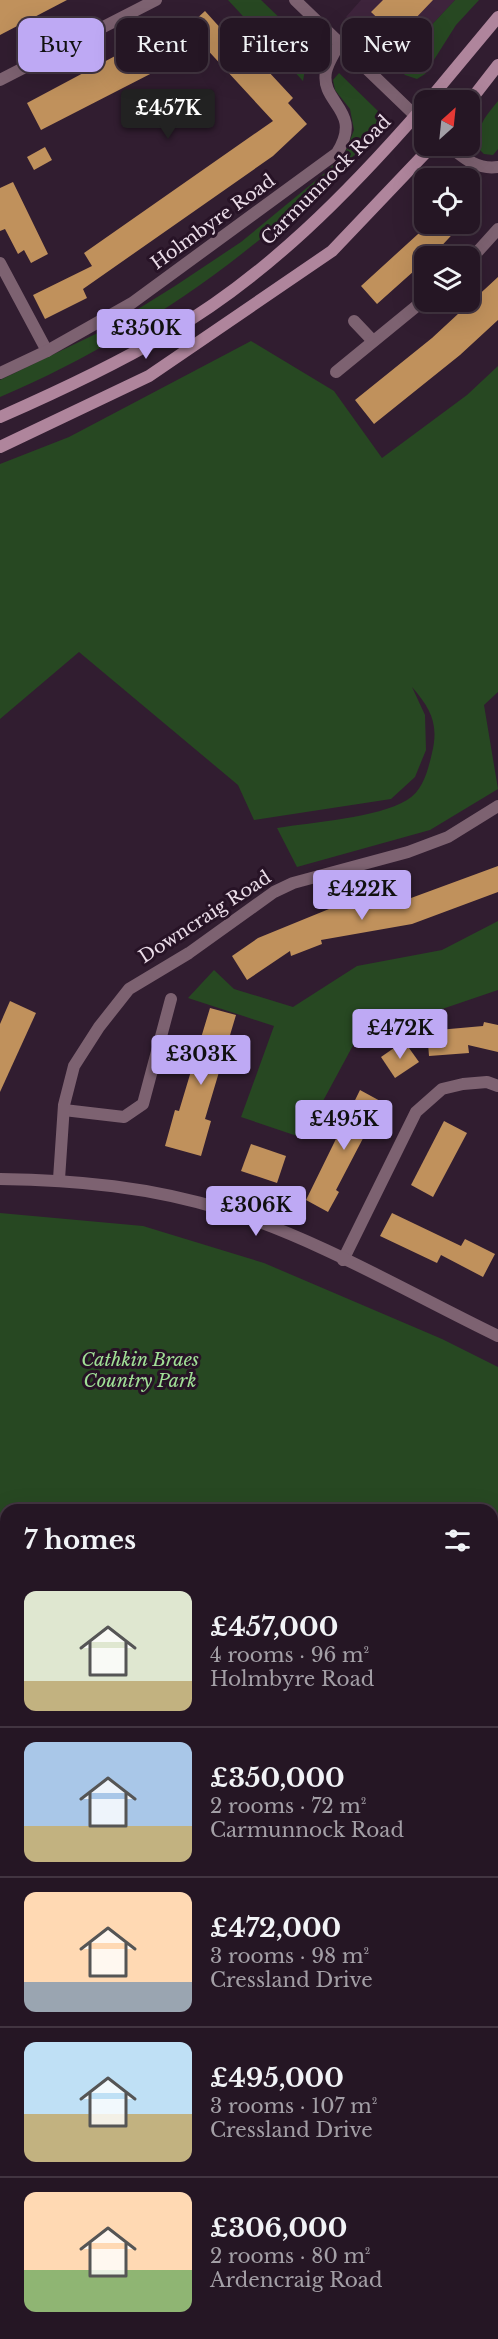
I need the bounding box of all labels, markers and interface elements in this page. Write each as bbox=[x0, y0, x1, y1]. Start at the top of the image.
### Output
chip: Buy bbox=[18, 18, 104, 72]
chip: Rent bbox=[116, 18, 208, 72]
chip: Filters bbox=[220, 18, 330, 72]
chip: New bbox=[342, 18, 432, 72]
pin: £457K bbox=[126, 89, 210, 140]
north arrow bbox=[414, 90, 480, 156]
map controls bbox=[414, 90, 480, 312]
text: £457K bbox=[135, 96, 201, 120]
street label: Carmunnock Road bbox=[257, 111, 395, 249]
button: locate bbox=[414, 168, 480, 234]
street label: Holmbyre Road bbox=[147, 170, 279, 274]
button: layers bbox=[414, 246, 480, 312]
pin: £350K bbox=[104, 309, 188, 360]
text: £350K bbox=[111, 316, 181, 340]
street label: Downcraig Road bbox=[135, 866, 275, 968]
pin: £422K bbox=[320, 870, 404, 921]
text: £422K bbox=[327, 877, 397, 901]
pin: £472K bbox=[358, 1009, 442, 1060]
text: £472K bbox=[366, 1016, 434, 1040]
pin: £303K bbox=[159, 1035, 243, 1086]
text: £303K bbox=[165, 1042, 237, 1066]
pin: £495K bbox=[302, 1100, 386, 1151]
text: £495K bbox=[309, 1107, 379, 1131]
pin: £306K bbox=[214, 1186, 298, 1237]
text: £306K bbox=[220, 1193, 292, 1217]
park label: Cathkin Braes Country Park bbox=[81, 1349, 199, 1392]
text: 7 homes bbox=[24, 1524, 136, 1556]
icon: filters bbox=[441, 1524, 474, 1557]
text: £457,000 bbox=[210, 1611, 338, 1643]
icon: home bbox=[72, 1615, 144, 1687]
text: 4 rooms · 96 m² bbox=[210, 1643, 369, 1667]
text: Holmbyre Road bbox=[210, 1667, 374, 1691]
text: £350,000 bbox=[210, 1762, 345, 1794]
icon: home bbox=[72, 1766, 144, 1838]
text: 2 rooms · 72 m² bbox=[210, 1794, 367, 1818]
text: Carmunnock Road bbox=[210, 1818, 404, 1842]
text: £472,000 bbox=[210, 1912, 341, 1944]
icon: home bbox=[72, 1916, 144, 1988]
text: 3 rooms · 98 m² bbox=[210, 1944, 369, 1968]
text: Cressland Drive bbox=[210, 1968, 373, 1992]
text: £495,000 bbox=[210, 2062, 344, 2094]
icon: home bbox=[72, 2066, 144, 2138]
text: 3 rooms · 107 m² bbox=[210, 2094, 377, 2118]
text: Cressland Drive bbox=[210, 2118, 373, 2142]
text: £306,000 bbox=[210, 2212, 347, 2244]
icon: home bbox=[72, 2216, 144, 2288]
text: 2 rooms · 80 m² bbox=[210, 2244, 371, 2268]
text: Ardencraig Road bbox=[210, 2268, 382, 2292]

